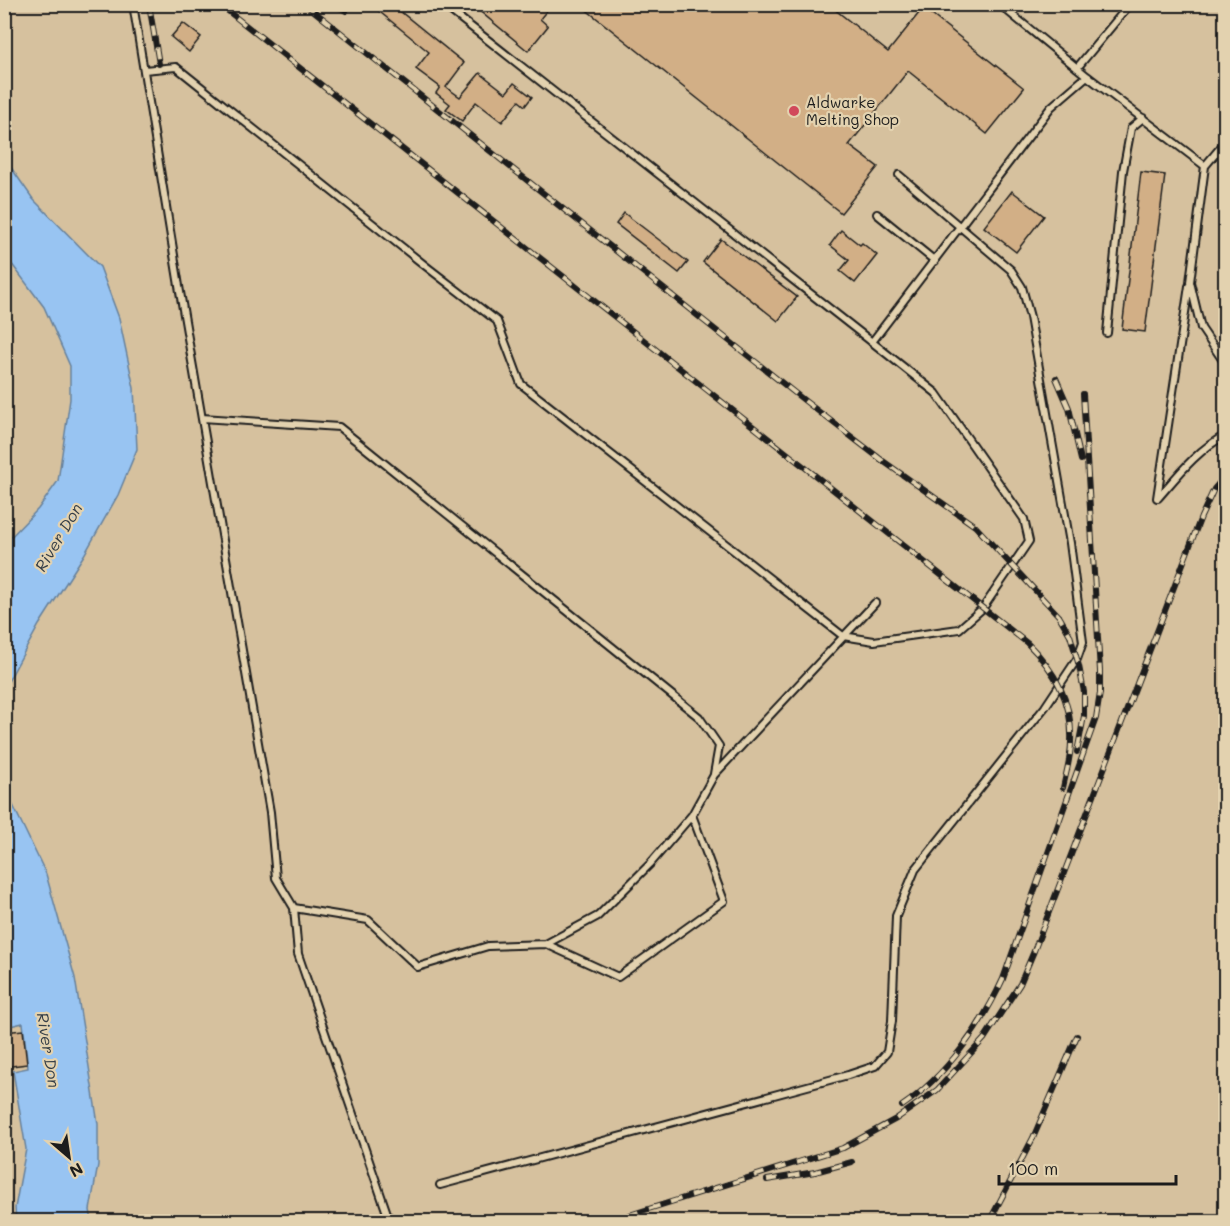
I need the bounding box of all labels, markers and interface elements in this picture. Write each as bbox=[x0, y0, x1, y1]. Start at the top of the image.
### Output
place label: Aldwarke Melting Shop bbox=[806, 92, 899, 129]
marker: Aldwarke Melting Shop bbox=[787, 104, 801, 118]
water label: River Don bbox=[29, 499, 87, 575]
water label: River Don bbox=[33, 1011, 65, 1089]
north arrow bbox=[39, 1127, 99, 1187]
scale bar bbox=[999, 1148, 1176, 1186]
text: 100 m bbox=[1008, 1156, 1058, 1180]
text: N bbox=[66, 1158, 87, 1183]

